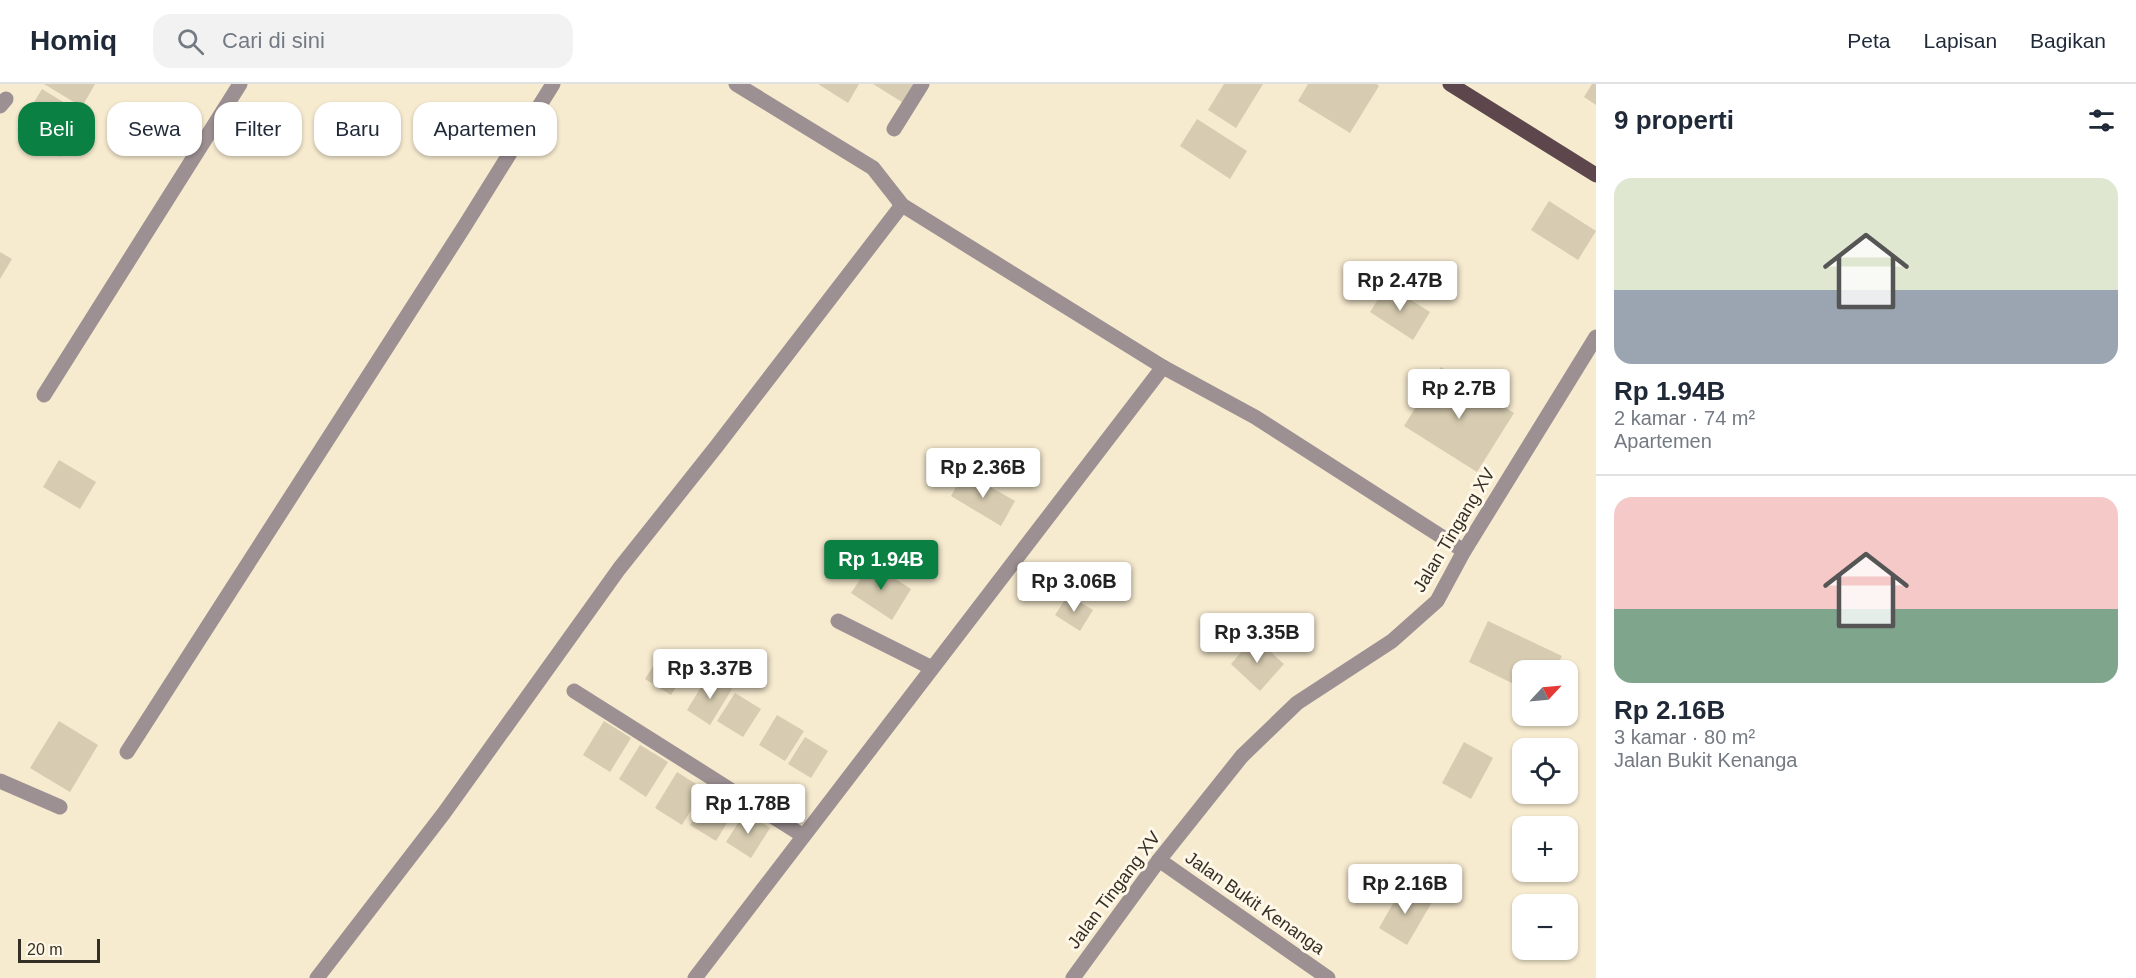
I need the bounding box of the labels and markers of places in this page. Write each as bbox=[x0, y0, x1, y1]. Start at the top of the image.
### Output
pin: Rp 2.47B bbox=[1338, 261, 1462, 312]
pin: Rp 2.7B bbox=[1404, 369, 1514, 420]
pin: Rp 2.36B bbox=[921, 448, 1045, 499]
pin: Rp 1.94B bbox=[819, 540, 943, 591]
pin: Rp 3.06B bbox=[1012, 562, 1136, 613]
pin: Rp 3.35B bbox=[1195, 613, 1319, 664]
pin: Rp 3.37B bbox=[648, 649, 772, 700]
pin: Rp 1.78B bbox=[686, 784, 810, 835]
pin: Rp 2.16B bbox=[1343, 864, 1467, 915]

